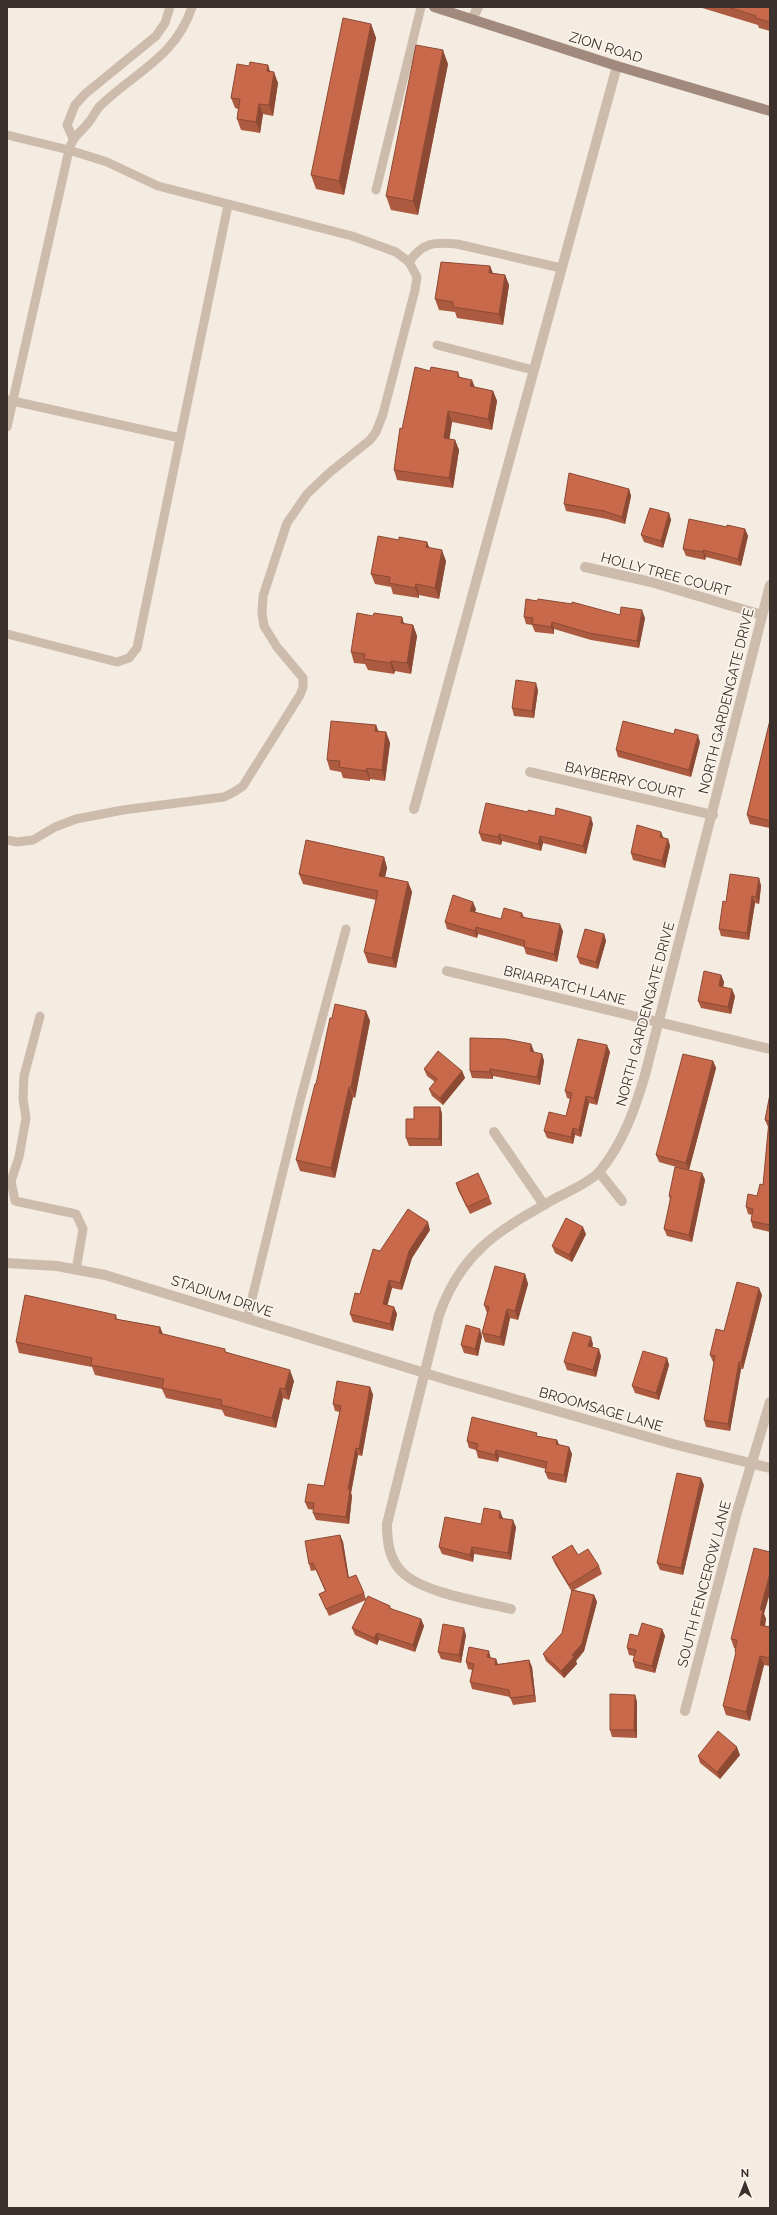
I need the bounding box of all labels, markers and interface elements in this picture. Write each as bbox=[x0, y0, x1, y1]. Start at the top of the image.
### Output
street label: ZION ROAD bbox=[567, 28, 645, 66]
street label: HOLLY TREE COURT bbox=[599, 549, 733, 599]
street label: NORTH GARDENGATE DRIVE bbox=[695, 607, 757, 795]
street label: BAYBERRY COURT bbox=[563, 758, 687, 802]
street label: NORTH GARDENGATE DRIVE bbox=[613, 920, 677, 1108]
street label: BRIARPATCH LANE bbox=[502, 962, 628, 1008]
street label: STADIUM DRIVE bbox=[169, 1272, 275, 1320]
street label: BROOMSAGE LANE bbox=[537, 1384, 665, 1434]
street label: SOUTH FENCEROW LANE bbox=[674, 1499, 734, 1669]
north arrow bbox=[725, 2163, 765, 2203]
text: N bbox=[741, 2167, 749, 2180]

